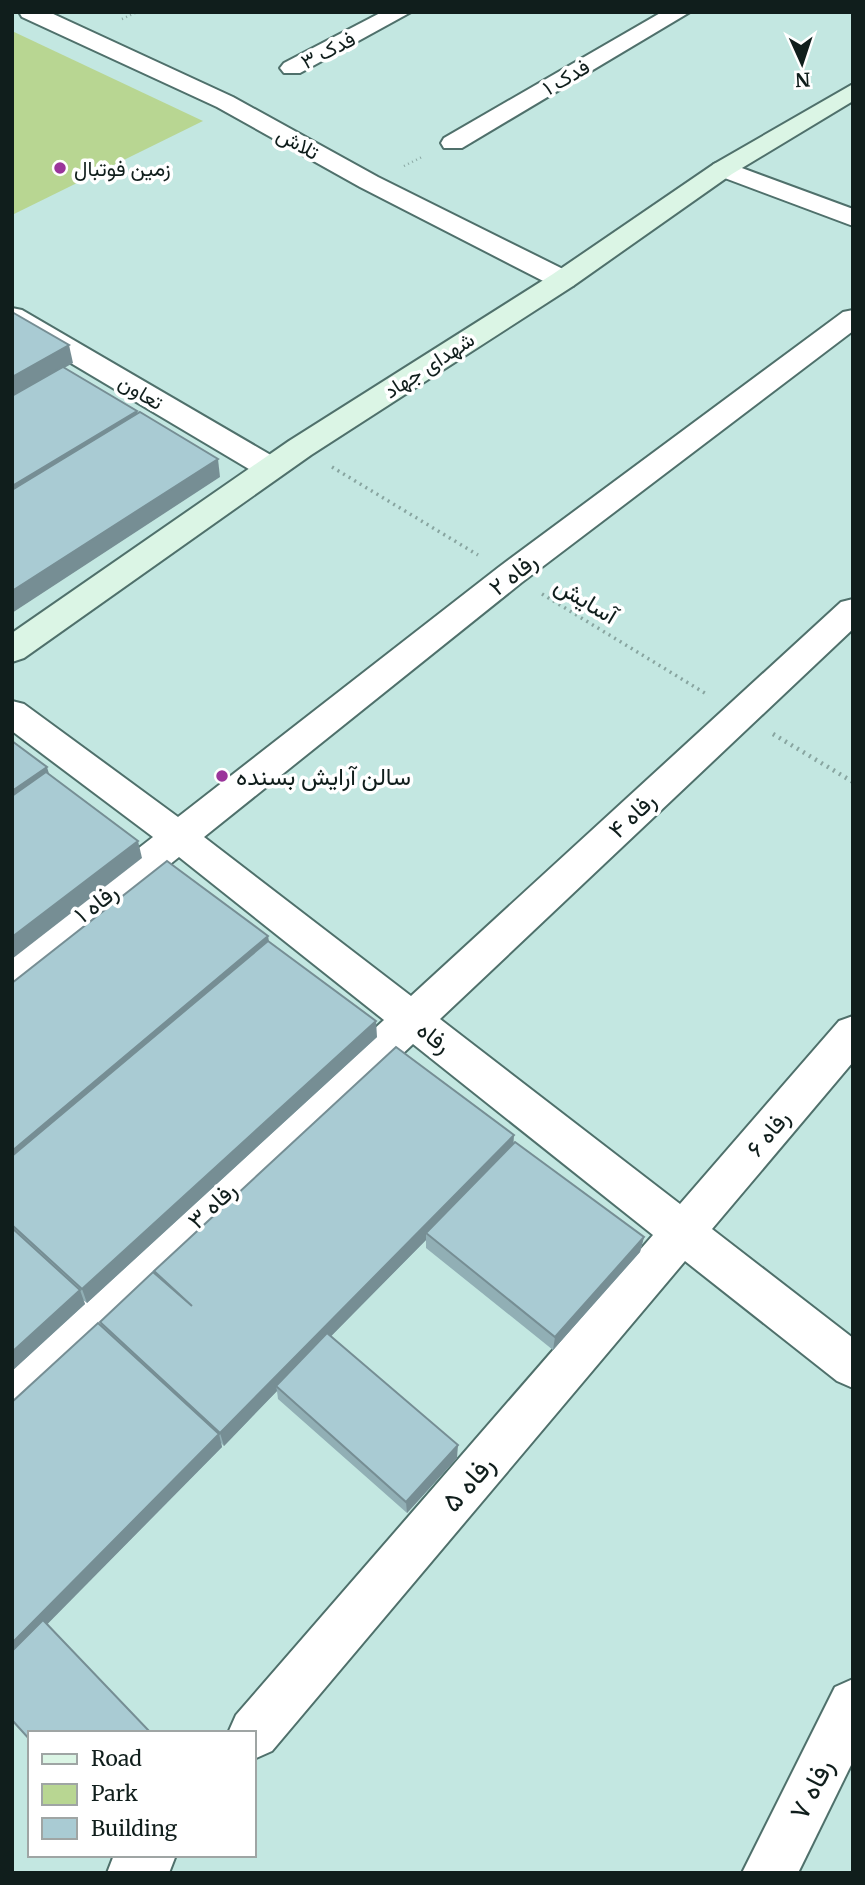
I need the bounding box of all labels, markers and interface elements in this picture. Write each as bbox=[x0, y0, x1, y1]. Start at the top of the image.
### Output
street label: فدک ۳ bbox=[296, 25, 360, 75]
north arrow bbox=[767, 28, 837, 98]
street label: فدک ۱ bbox=[538, 53, 594, 101]
text: N bbox=[795, 68, 811, 92]
street label: تلاش bbox=[272, 120, 324, 166]
place label: زمین فوتبال bbox=[74, 155, 171, 182]
marker: زمین فوتبال bbox=[52, 160, 68, 176]
street label: شهدای جهاد bbox=[378, 326, 480, 404]
street label: تعاون bbox=[114, 368, 168, 416]
street label: رفاه ۲ bbox=[482, 545, 544, 603]
street label: آسایش bbox=[549, 569, 625, 632]
place label: سالن آرایش بسنده bbox=[236, 761, 411, 792]
marker: سالن آرایش بسنده bbox=[214, 768, 230, 784]
street label: رفاه ۴ bbox=[602, 785, 662, 845]
street label: رفاه ۱ bbox=[68, 876, 124, 930]
street label: رفاه bbox=[411, 1014, 457, 1060]
street label: رفاه ۶ bbox=[739, 1103, 797, 1163]
street label: رفاه ۳ bbox=[181, 1174, 243, 1236]
street label: رفاه ۵ bbox=[433, 1447, 503, 1519]
legend bbox=[28, 1731, 256, 1857]
text: Road bbox=[91, 1745, 142, 1772]
street label: رفاه ۷ bbox=[780, 1752, 842, 1826]
text: Park bbox=[91, 1780, 138, 1807]
text: Building bbox=[91, 1815, 178, 1842]

